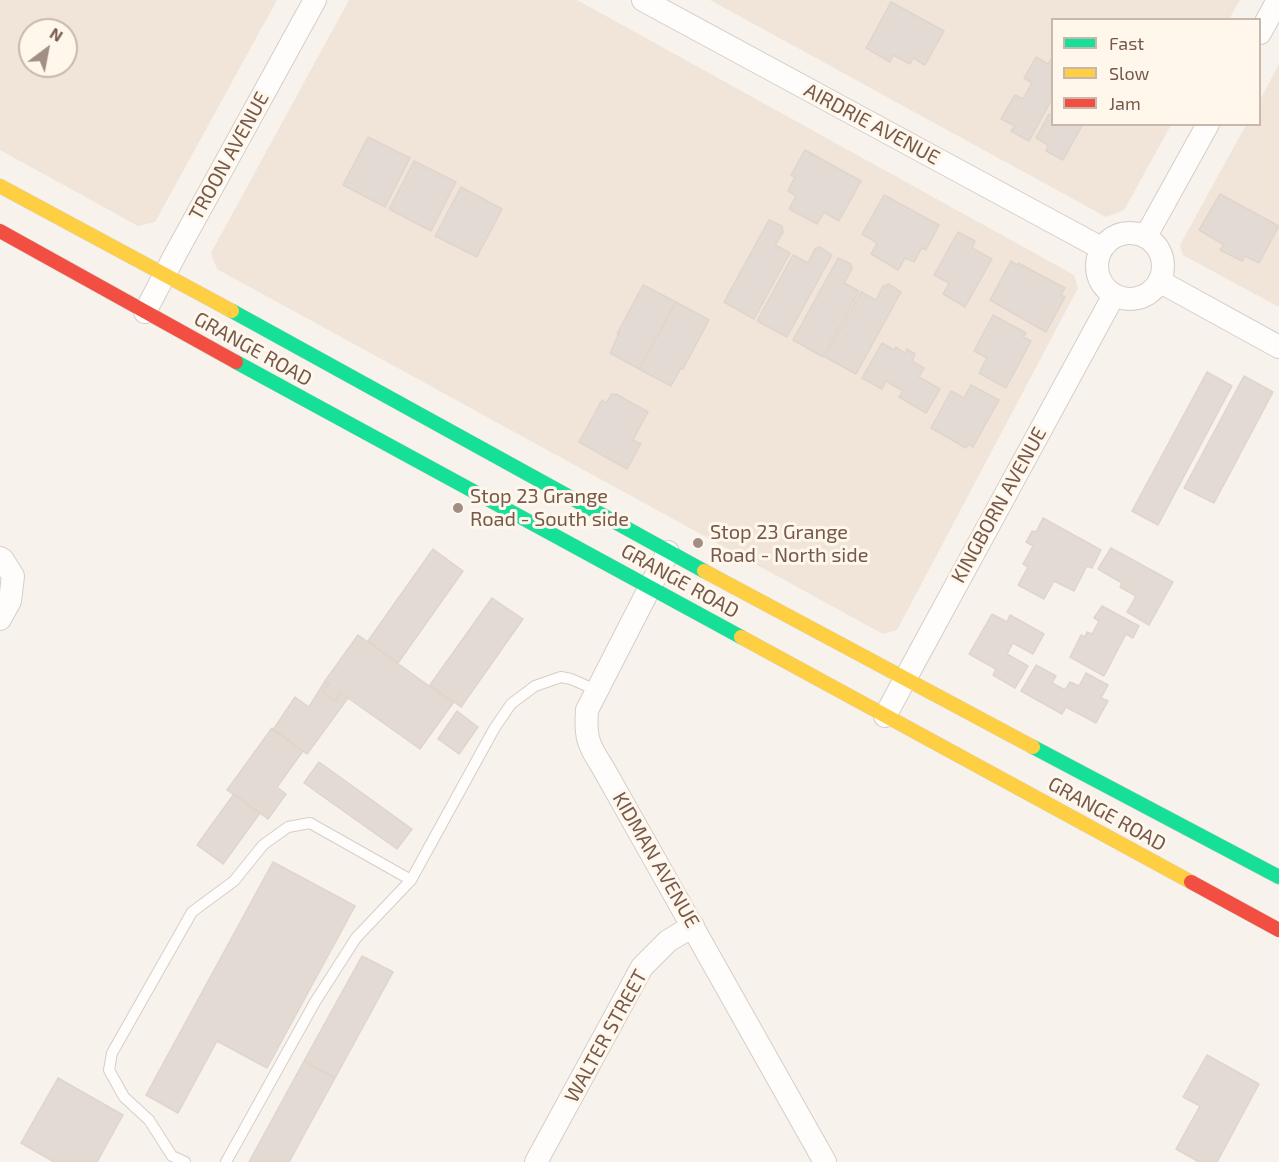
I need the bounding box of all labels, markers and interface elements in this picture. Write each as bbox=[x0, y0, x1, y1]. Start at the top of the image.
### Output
north arrow bbox=[18, 18, 78, 78]
legend bbox=[1051, 18, 1261, 126]
text: N bbox=[47, 23, 67, 45]
text: Fast bbox=[1109, 32, 1144, 54]
text: Slow bbox=[1109, 62, 1149, 84]
street label: AIRDRIE AVENUE bbox=[800, 78, 944, 170]
street label: TROON AVENUE bbox=[184, 88, 274, 224]
text: Jam bbox=[1109, 92, 1141, 114]
street label: GRANGE ROAD bbox=[190, 307, 316, 391]
street label: KINGBORN AVENUE bbox=[946, 423, 1052, 587]
place label: Stop 23 Grange Road - South side bbox=[470, 484, 629, 531]
marker: Stop 23 Grange Road - South side bbox=[451, 501, 465, 515]
place label: Stop 23 Grange Road - North side bbox=[710, 520, 868, 567]
marker: Stop 23 Grange Road - North side bbox=[691, 536, 705, 550]
street label: GRANGE ROAD bbox=[617, 539, 743, 623]
street label: GRANGE ROAD bbox=[1044, 772, 1170, 856]
street label: KIDMAN AVENUE bbox=[607, 788, 705, 932]
street label: WALTER STREET bbox=[560, 965, 652, 1107]

